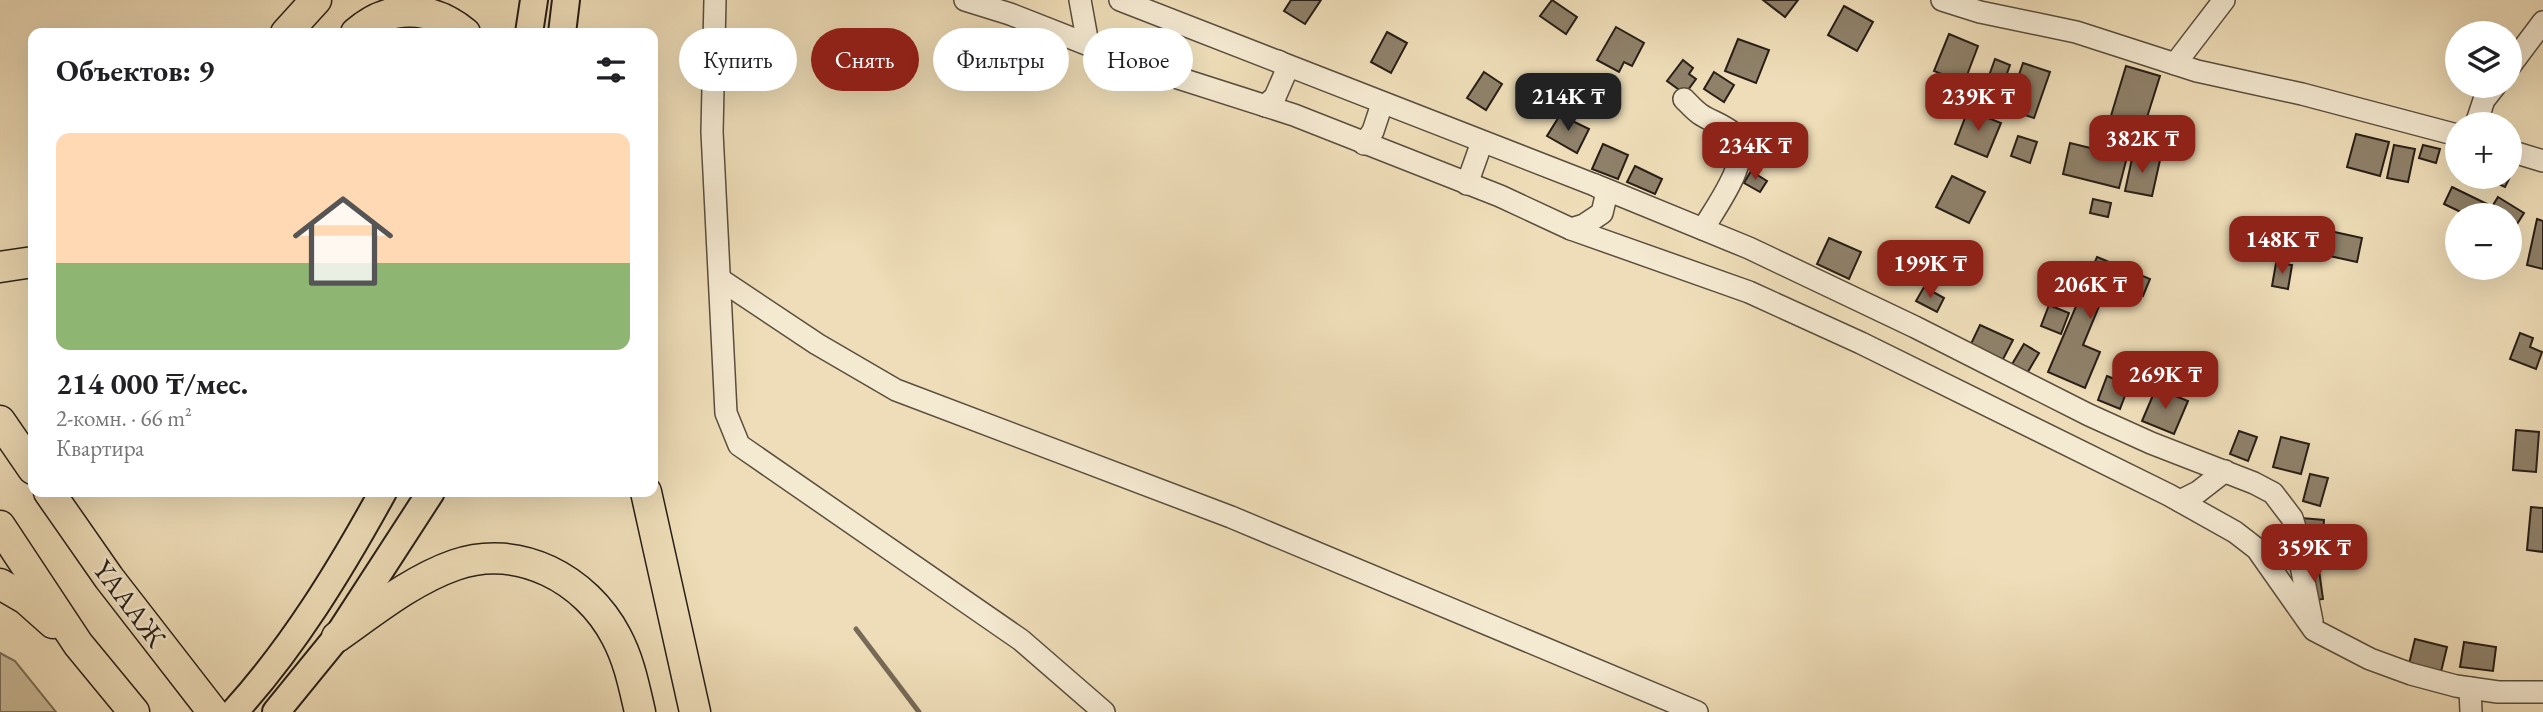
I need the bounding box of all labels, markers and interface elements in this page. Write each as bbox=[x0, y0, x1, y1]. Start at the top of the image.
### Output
map controls bbox=[2445, 21, 2522, 280]
button: layers bbox=[2445, 21, 2522, 98]
chip: Купить bbox=[679, 28, 797, 91]
chip: Снять bbox=[811, 28, 919, 91]
chip: Фильтры bbox=[933, 28, 1069, 91]
chip: Новое bbox=[1083, 28, 1193, 91]
text: Объектов: 9 bbox=[56, 51, 214, 90]
icon: filters bbox=[592, 51, 630, 89]
pin: 214K ₸ bbox=[1511, 74, 1625, 133]
pin: 239K ₸ bbox=[1921, 74, 2035, 133]
text: 214K ₸ bbox=[1531, 81, 1605, 111]
text: 239K ₸ bbox=[1941, 81, 2015, 111]
button: + bbox=[2445, 112, 2522, 189]
pin: 382K ₸ bbox=[2085, 116, 2199, 175]
pin: 234K ₸ bbox=[1698, 122, 1812, 182]
text: 382K ₸ bbox=[2105, 123, 2179, 153]
text: 234K ₸ bbox=[1718, 130, 1792, 160]
icon: home bbox=[280, 178, 406, 304]
button: − bbox=[2445, 203, 2522, 280]
pin: 148K ₸ bbox=[2225, 216, 2339, 276]
text: 148K ₸ bbox=[2245, 224, 2319, 254]
pin: 199K ₸ bbox=[1873, 240, 1987, 300]
text: 199K ₸ bbox=[1893, 248, 1967, 278]
pin: 206K ₸ bbox=[2033, 262, 2147, 321]
text: 206K ₸ bbox=[2053, 269, 2127, 299]
pin: 269K ₸ bbox=[2108, 352, 2222, 411]
text: 269K ₸ bbox=[2128, 359, 2202, 389]
text: 214 000 ₸/мес. bbox=[56, 364, 248, 403]
text: 2-комн. · 66 m² bbox=[56, 403, 192, 433]
text: Квартира bbox=[56, 433, 144, 463]
pin: 359K ₸ bbox=[2257, 524, 2371, 584]
text: 359K ₸ bbox=[2277, 532, 2351, 562]
street label: ҮАААЖ bbox=[85, 552, 175, 654]

